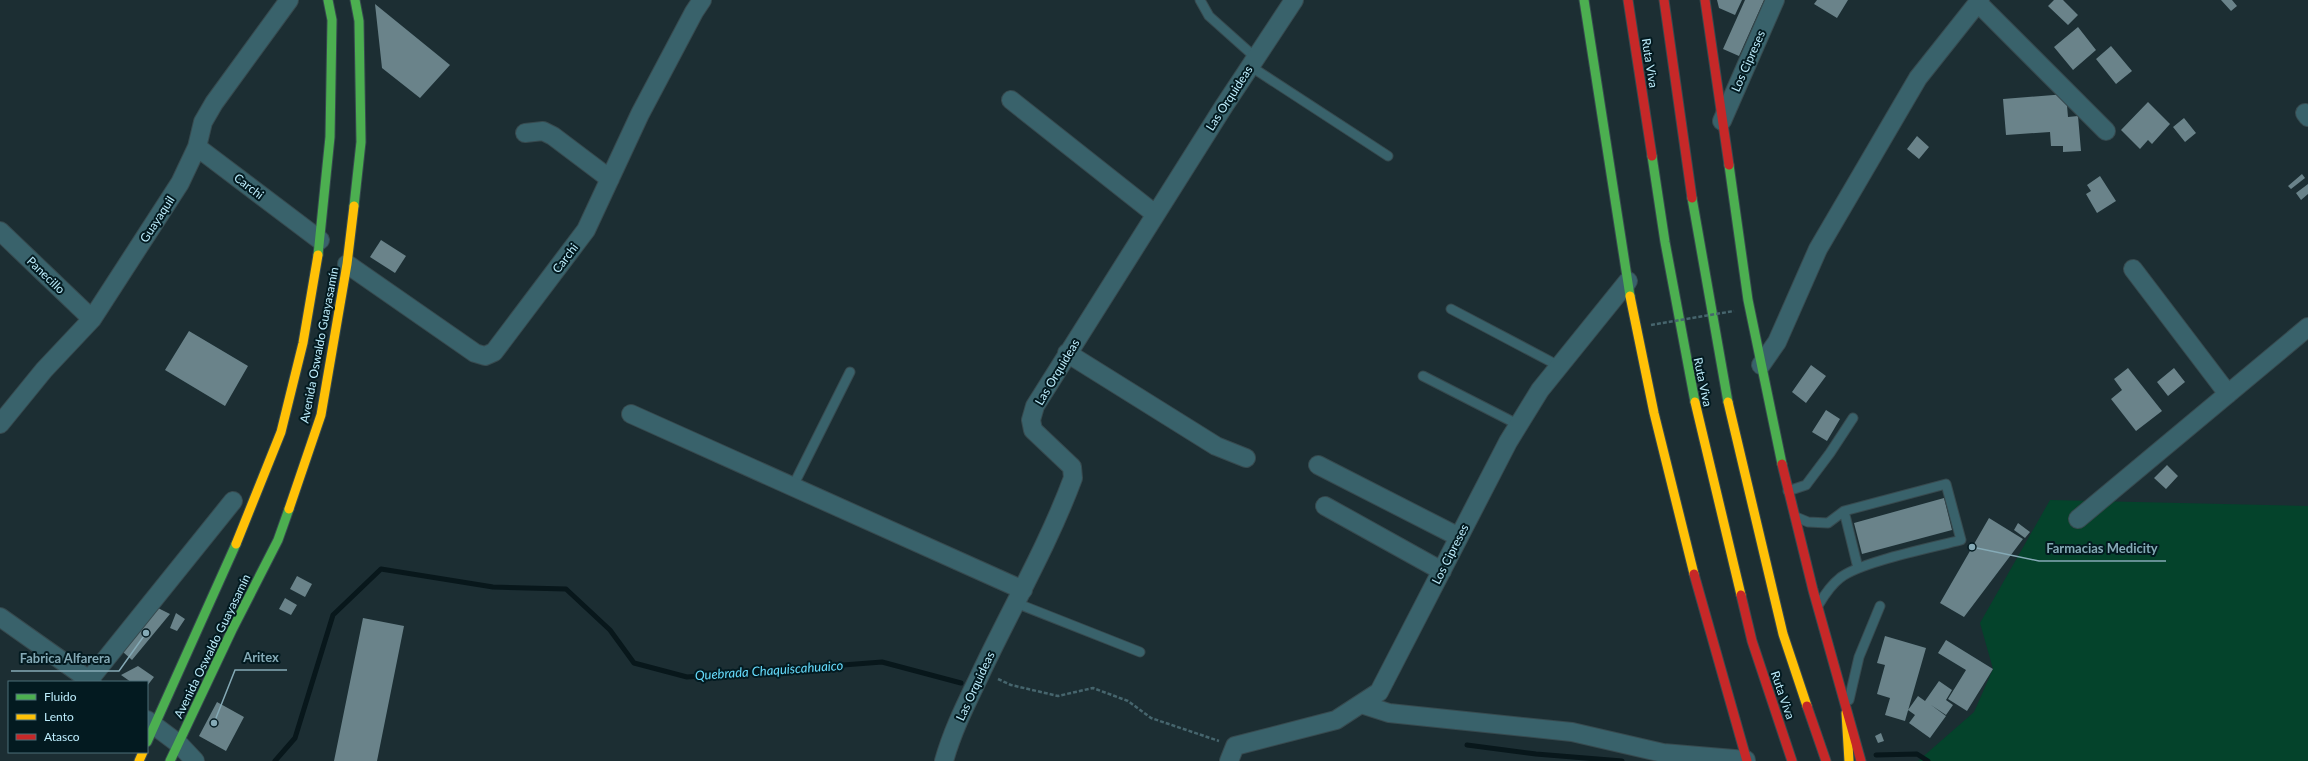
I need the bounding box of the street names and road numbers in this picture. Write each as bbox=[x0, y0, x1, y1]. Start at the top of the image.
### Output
street label: Los Cipreses bbox=[1728, 28, 1768, 94]
street label: Ruta Viva bbox=[1639, 37, 1661, 89]
street label: Las Orquideas bbox=[1202, 63, 1256, 133]
street label: Carchi bbox=[231, 170, 267, 202]
street label: Guayaquil bbox=[136, 193, 178, 245]
street label: Carchi bbox=[549, 240, 581, 276]
street label: Panecillo bbox=[24, 253, 68, 297]
street label: Avenida Oswaldo Guayasamín bbox=[297, 266, 341, 424]
street label: Las Orquideas bbox=[1031, 336, 1083, 408]
street label: Ruta Viva bbox=[1690, 356, 1716, 408]
street label: Los Cipreses bbox=[1428, 521, 1472, 587]
street label: Avenida Oswaldo Guayasamín bbox=[170, 571, 254, 721]
street label: Las Orquideas bbox=[952, 649, 998, 723]
street label: Ruta Viva bbox=[1768, 669, 1798, 721]

